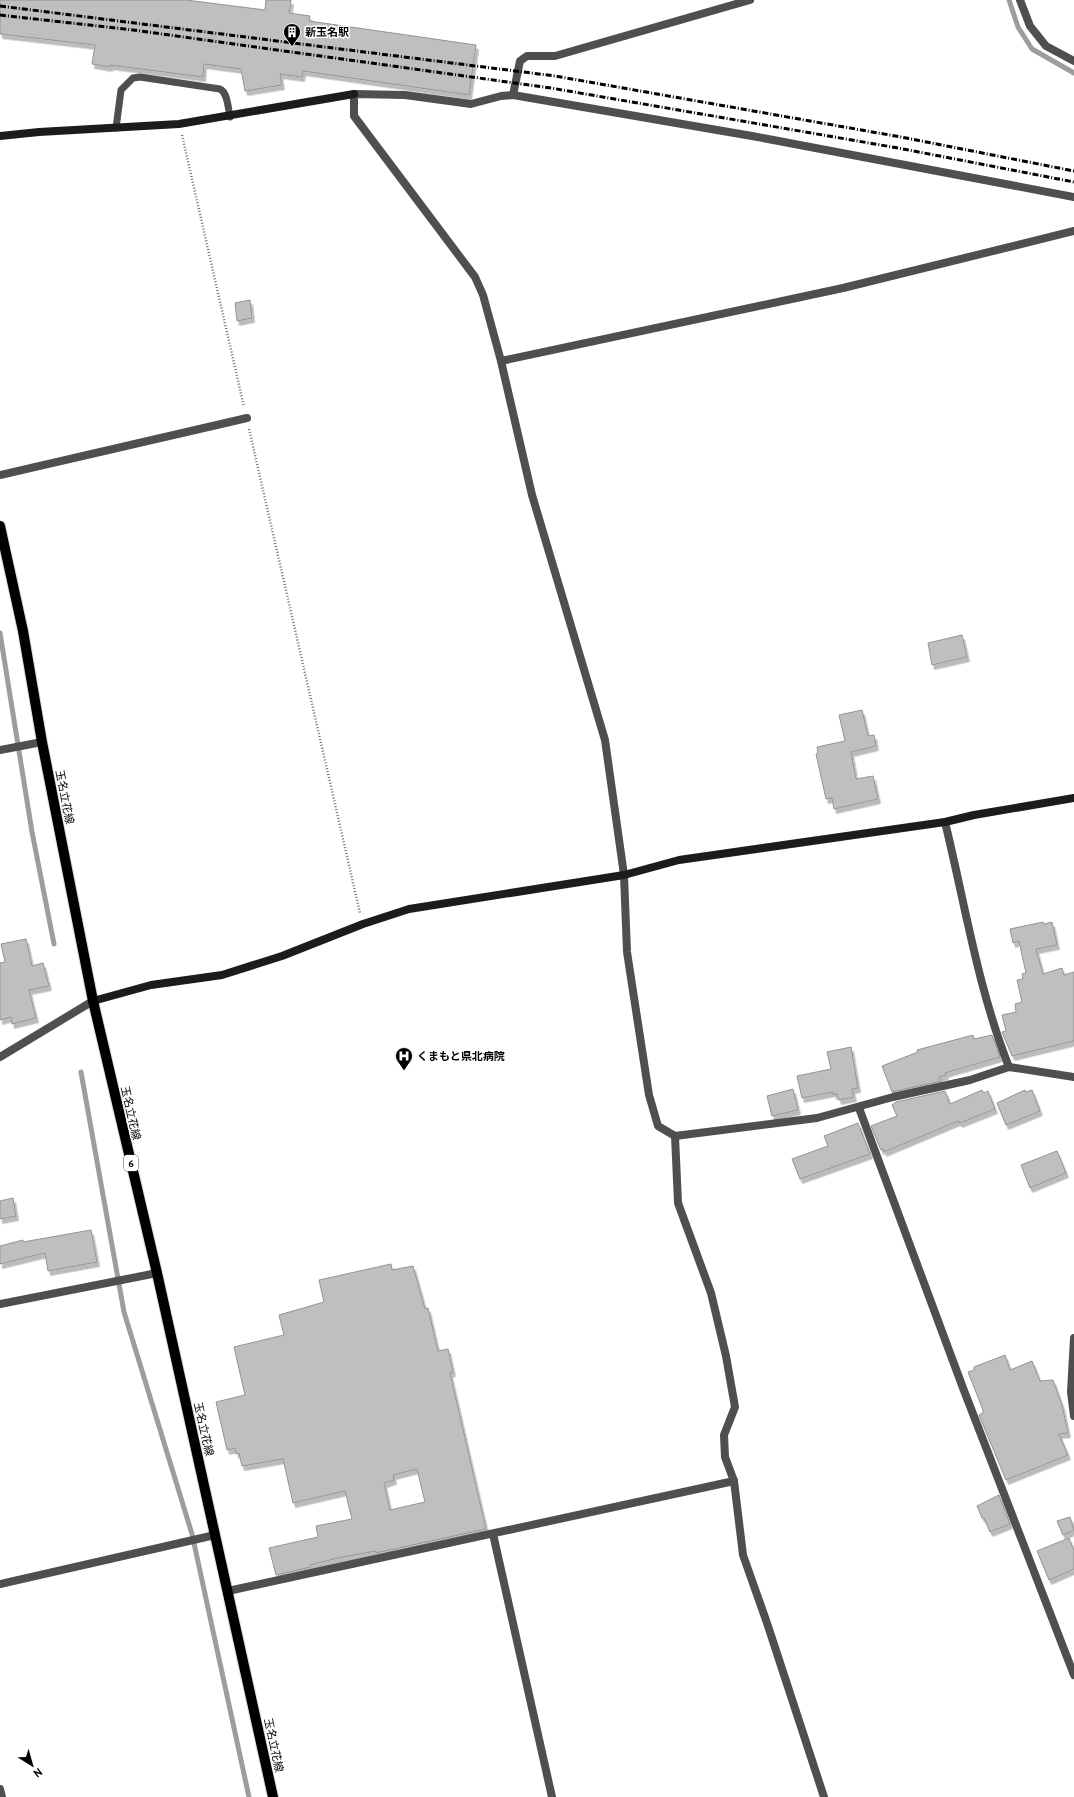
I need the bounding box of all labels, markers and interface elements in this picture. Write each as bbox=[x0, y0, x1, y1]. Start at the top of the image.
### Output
building icon: 新玉名駅 bbox=[282, 22, 302, 47]
place label: 新玉名駅 bbox=[305, 25, 349, 39]
street label: 玉名立花線 bbox=[53, 769, 77, 825]
hospital icon: くまもと県北病院 bbox=[394, 1046, 414, 1071]
place label: くまもと県北病院 bbox=[417, 1049, 505, 1063]
street label: 玉名立花線 bbox=[118, 1085, 144, 1141]
road number: 6 bbox=[124, 1155, 138, 1171]
street label: 玉名立花線 bbox=[191, 1401, 217, 1457]
street label: 玉名立花線 bbox=[261, 1717, 287, 1773]
north arrow bbox=[12, 1745, 52, 1785]
text: N bbox=[31, 1765, 45, 1781]

